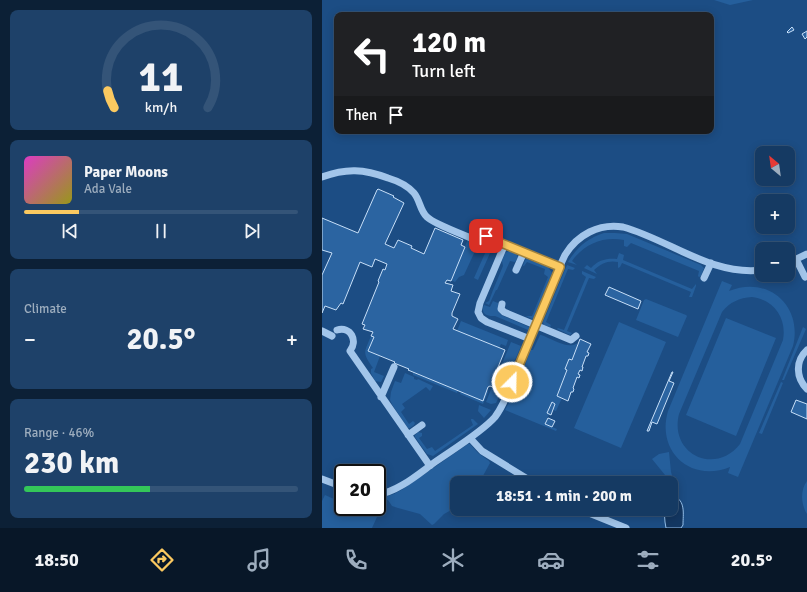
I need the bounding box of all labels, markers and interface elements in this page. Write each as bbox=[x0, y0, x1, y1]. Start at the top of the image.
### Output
text: 120 m bbox=[412, 26, 486, 60]
icon: left bbox=[346, 28, 398, 80]
text: 11 bbox=[139, 52, 183, 103]
text: Turn left bbox=[412, 60, 475, 82]
text: km/h bbox=[145, 98, 177, 115]
icon: arrive bbox=[385, 104, 407, 126]
text: Then bbox=[346, 106, 377, 124]
north arrow bbox=[755, 146, 795, 186]
map controls bbox=[755, 146, 795, 282]
text: Paper Moons bbox=[84, 163, 168, 181]
text: Ada Vale bbox=[84, 181, 132, 197]
button: + bbox=[755, 194, 795, 234]
pin bbox=[469, 219, 503, 253]
icon: previous bbox=[59, 220, 81, 242]
icon: pause bbox=[150, 220, 172, 242]
icon: next bbox=[241, 220, 263, 242]
icon: arrive bbox=[475, 225, 497, 247]
button: − bbox=[755, 242, 795, 282]
text: Climate bbox=[24, 301, 67, 317]
text: 20.5° bbox=[126, 321, 196, 358]
text: − bbox=[24, 326, 36, 353]
text: + bbox=[286, 326, 298, 353]
position arrow bbox=[491, 361, 533, 403]
text: Range · 46% bbox=[24, 425, 94, 441]
text: 230 km bbox=[24, 445, 119, 482]
speed limit sign: 20 bbox=[334, 464, 386, 516]
text: 18:51 · 1 min · 200 m bbox=[496, 487, 632, 505]
icon: directions bbox=[148, 546, 176, 574]
icon: music bbox=[245, 546, 273, 574]
icon: phone bbox=[342, 546, 370, 574]
icon: climate bbox=[439, 546, 467, 574]
icon: car bbox=[537, 546, 565, 574]
icon: filters bbox=[634, 546, 662, 574]
text: 18:50 bbox=[35, 549, 79, 571]
text: 20.5° bbox=[731, 549, 772, 571]

